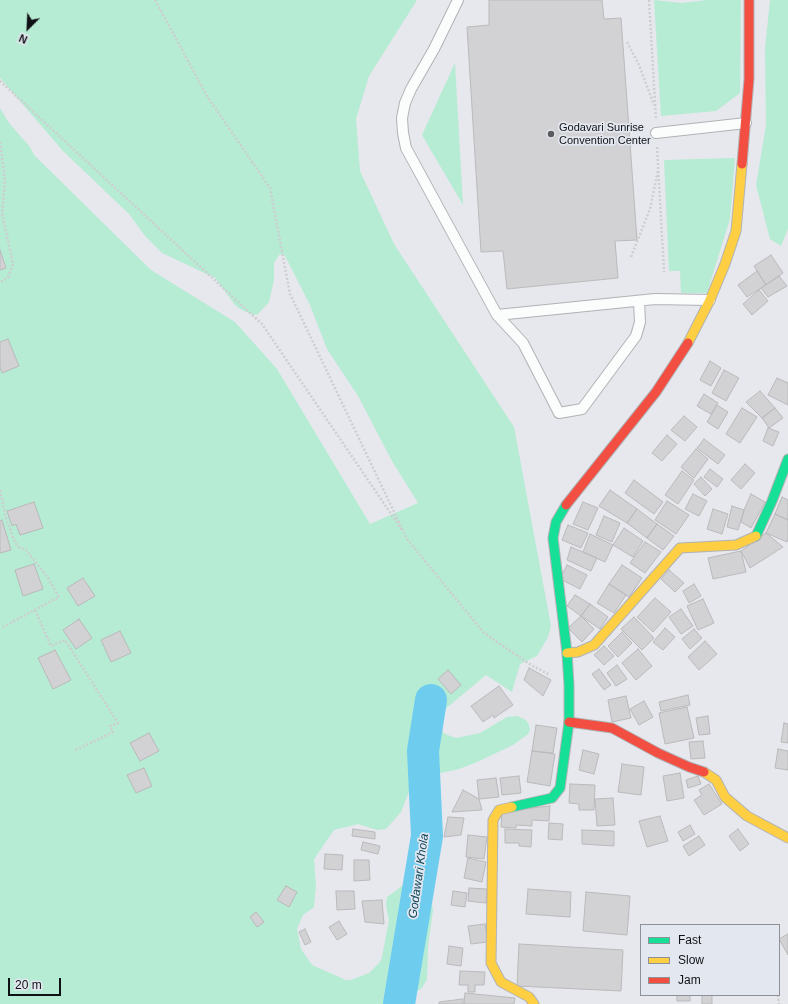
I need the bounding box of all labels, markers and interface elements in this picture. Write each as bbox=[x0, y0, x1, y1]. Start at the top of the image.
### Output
north arrow bbox=[8, 8, 48, 48]
text: N bbox=[17, 32, 29, 46]
place label: Godavari Sunrise Convention Center bbox=[559, 121, 651, 147]
marker: Godavari Sunrise Convention Center bbox=[546, 129, 556, 139]
water label: Godawari Khola bbox=[406, 833, 432, 919]
legend bbox=[640, 924, 780, 996]
text: Fast bbox=[678, 933, 701, 947]
text: Slow bbox=[678, 953, 704, 967]
scale bar bbox=[10, 970, 63, 996]
text: Jam bbox=[678, 973, 701, 987]
text: 20 m bbox=[15, 978, 42, 992]

